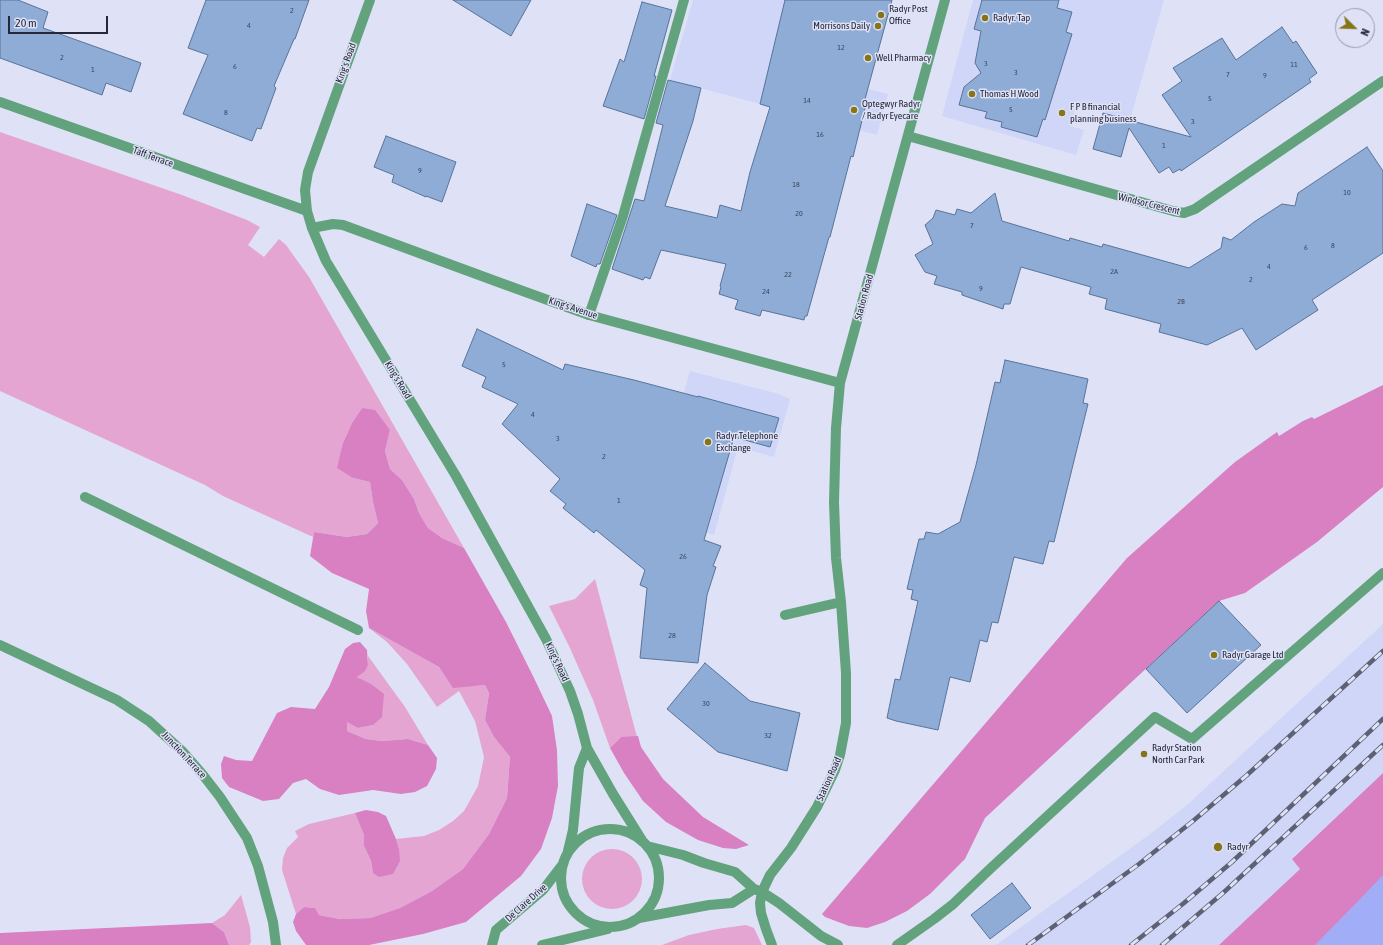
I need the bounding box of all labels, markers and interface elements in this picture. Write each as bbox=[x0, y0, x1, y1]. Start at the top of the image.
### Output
place label: Radyr Post Office bbox=[889, 3, 928, 26]
house number: 2 bbox=[290, 5, 294, 15]
scale bar bbox=[10, 8, 110, 34]
north arrow bbox=[1335, 8, 1375, 48]
marker: Radyr Post Office bbox=[876, 10, 886, 20]
place label: Radyr. Tap bbox=[993, 12, 1030, 24]
marker: Radyr. Tap bbox=[980, 13, 990, 23]
text: 20 m bbox=[15, 16, 37, 30]
house number: 4 bbox=[247, 20, 251, 30]
place label: Morrisons Daily bbox=[813, 20, 870, 32]
marker: Morrisons Daily bbox=[873, 21, 883, 31]
text: N bbox=[1358, 27, 1372, 38]
street label: King's Road bbox=[333, 41, 359, 85]
house number: 12 bbox=[837, 42, 845, 52]
house number: 2 bbox=[60, 52, 64, 62]
place label: Well Pharmacy bbox=[876, 52, 931, 64]
marker: Well Pharmacy bbox=[863, 53, 873, 63]
house number: 3 bbox=[984, 58, 988, 68]
house number: 11 bbox=[1290, 59, 1298, 69]
house number: 6 bbox=[233, 61, 237, 71]
house number: 1 bbox=[91, 64, 95, 74]
house number: 3 bbox=[1014, 67, 1018, 77]
house number: 7 bbox=[1226, 69, 1230, 79]
house number: 9 bbox=[1263, 70, 1267, 80]
place label: Thomas H Wood bbox=[980, 88, 1039, 100]
marker: Thomas H Wood bbox=[967, 89, 977, 99]
house number: 5 bbox=[1208, 93, 1212, 103]
house number: 14 bbox=[803, 95, 811, 105]
place label: Optegwyr Radyr / Radyr Eyecare bbox=[862, 98, 920, 122]
place label: F P B financial planning business bbox=[1070, 101, 1136, 124]
house number: 5 bbox=[1009, 104, 1013, 114]
marker: Optegwyr Radyr / Radyr Eyecare bbox=[849, 105, 859, 115]
house number: 8 bbox=[224, 107, 228, 117]
marker: F P B financial planning business bbox=[1057, 108, 1067, 118]
house number: 3 bbox=[1191, 116, 1195, 126]
house number: 16 bbox=[816, 129, 824, 139]
house number: 1 bbox=[1162, 140, 1166, 150]
street label: Taff Terrace bbox=[131, 144, 175, 170]
house number: 9 bbox=[418, 165, 422, 175]
house number: 18 bbox=[792, 179, 800, 189]
house number: 10 bbox=[1343, 187, 1351, 197]
street label: Windsor Crescent bbox=[1117, 191, 1181, 217]
house number: 20 bbox=[795, 208, 803, 218]
house number: 7 bbox=[970, 220, 974, 230]
house number: 8 bbox=[1331, 240, 1335, 250]
house number: 6 bbox=[1304, 242, 1308, 252]
house number: 4 bbox=[1267, 261, 1271, 271]
house number: 2A bbox=[1110, 266, 1118, 276]
house number: 22 bbox=[784, 269, 792, 279]
street label: Station Road bbox=[852, 273, 876, 321]
house number: 2 bbox=[1249, 274, 1253, 284]
house number: 9 bbox=[979, 283, 983, 293]
house number: 24 bbox=[762, 286, 770, 296]
street label: King's Avenue bbox=[547, 294, 599, 322]
house number: 2B bbox=[1177, 296, 1185, 306]
street label: King's Road bbox=[382, 359, 414, 401]
house number: 5 bbox=[502, 359, 506, 369]
house number: 4 bbox=[531, 409, 535, 419]
place label: Radyr Telephone Exchange bbox=[716, 430, 778, 454]
house number: 3 bbox=[556, 433, 560, 443]
marker: Radyr Telephone Exchange bbox=[703, 437, 713, 447]
house number: 2 bbox=[602, 451, 606, 461]
house number: 1 bbox=[617, 495, 621, 505]
house number: 26 bbox=[679, 551, 687, 561]
house number: 28 bbox=[668, 630, 676, 640]
street label: King's Road bbox=[543, 640, 571, 684]
place label: Radyr Garage Ltd bbox=[1222, 649, 1284, 661]
marker: Radyr Garage Ltd bbox=[1209, 650, 1219, 660]
house number: 30 bbox=[702, 698, 710, 708]
street label: Junction Terrace bbox=[159, 729, 209, 781]
house number: 32 bbox=[764, 730, 772, 740]
place label: Radyr Station North Car Park bbox=[1152, 742, 1205, 766]
marker: Radyr Station North Car Park bbox=[1139, 749, 1149, 759]
street label: Station Road bbox=[814, 755, 844, 803]
marker: Radyr bbox=[1212, 841, 1224, 853]
place label: Radyr bbox=[1227, 841, 1248, 853]
street label: De Clare Drive bbox=[503, 881, 549, 925]

